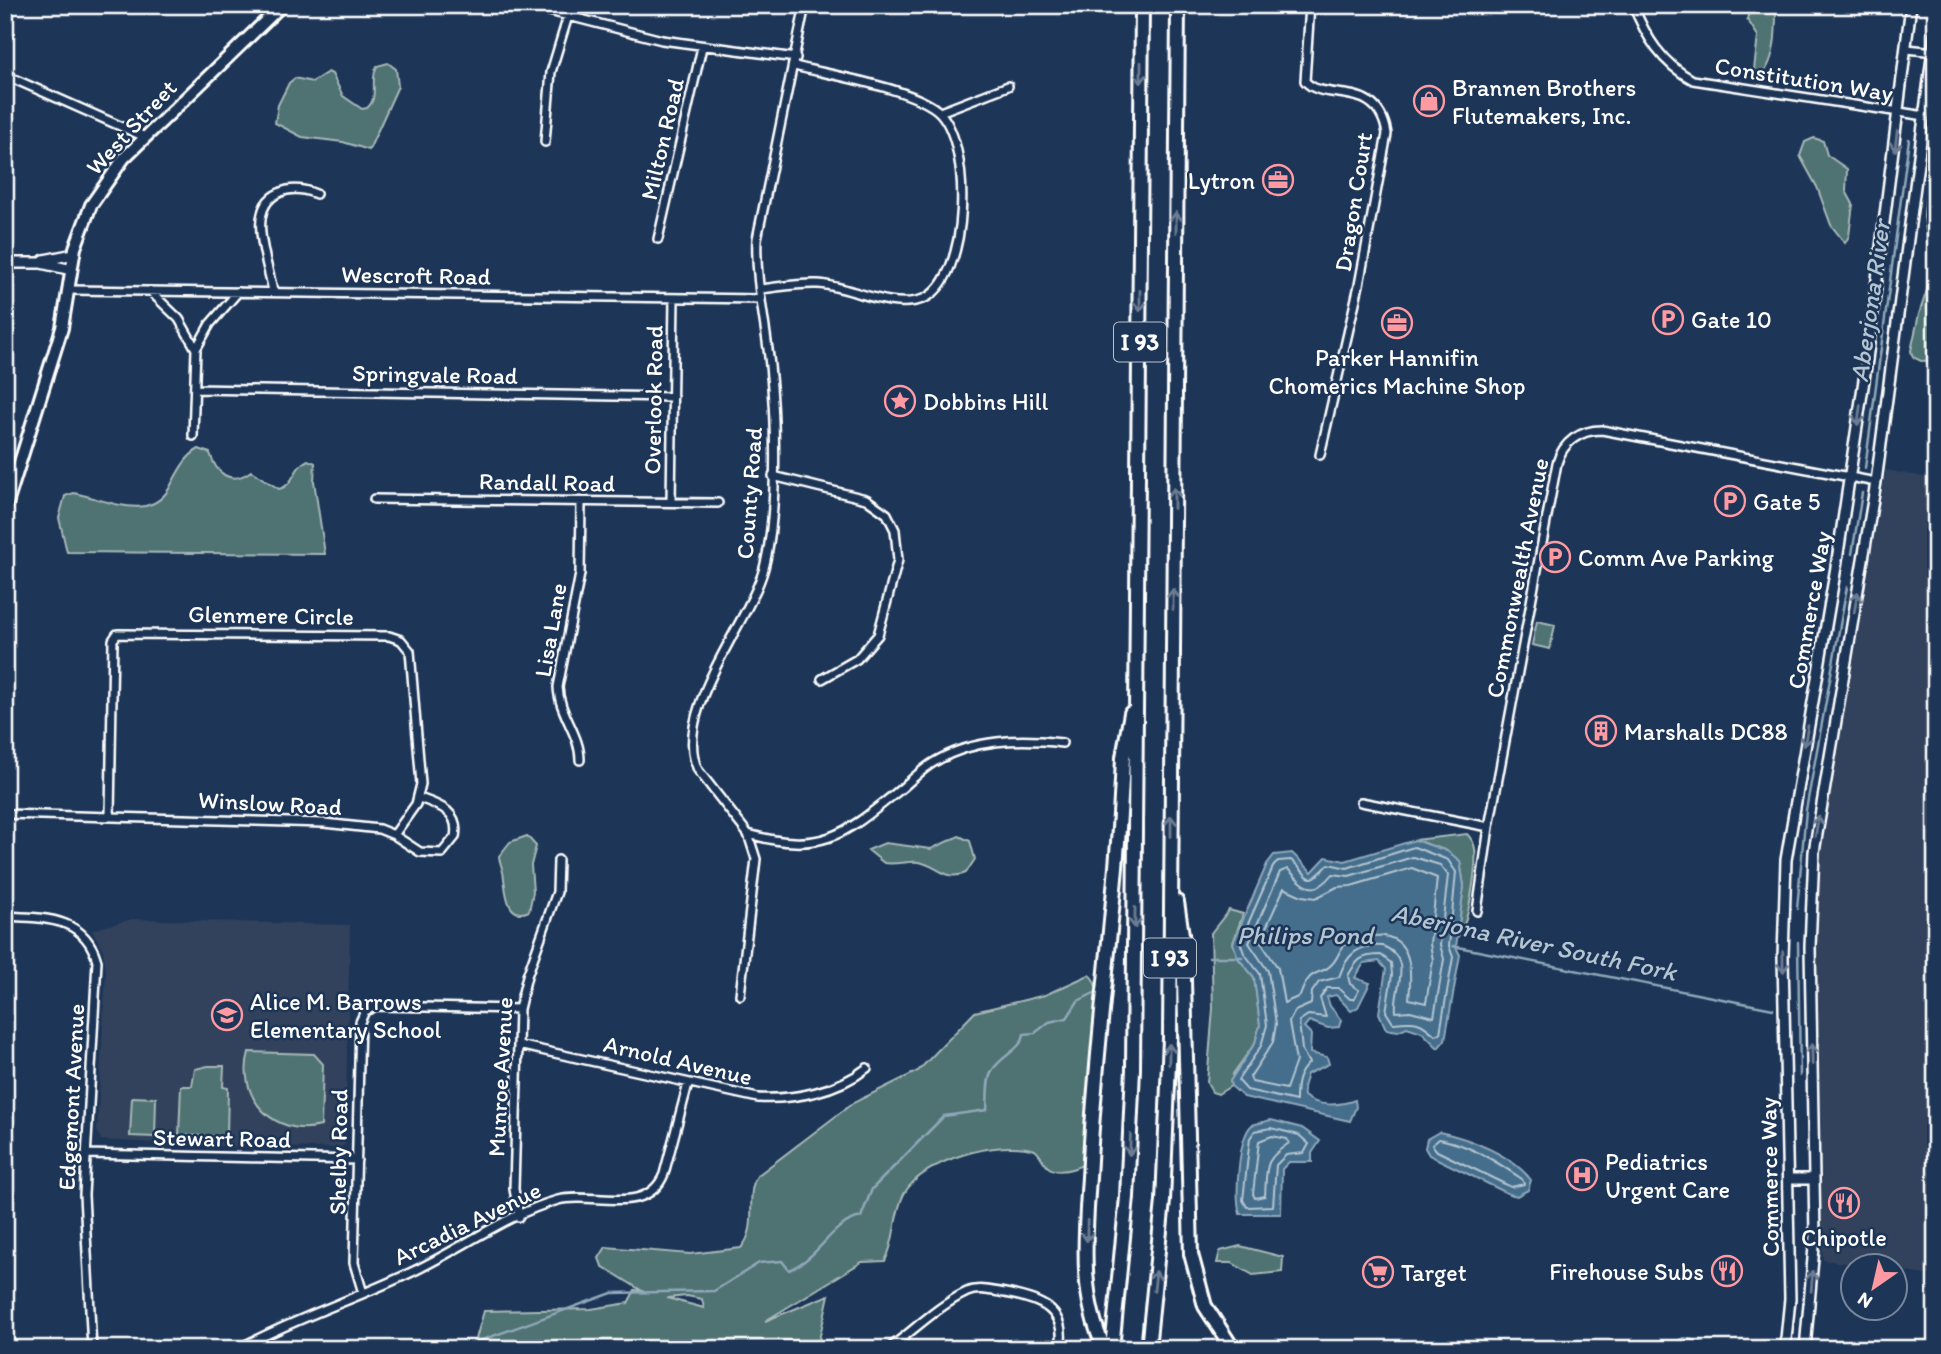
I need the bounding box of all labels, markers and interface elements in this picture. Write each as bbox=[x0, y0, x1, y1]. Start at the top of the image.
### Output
street label: Constitution Way bbox=[1713, 51, 1895, 107]
one-way arrow bbox=[1135, 62, 1148, 85]
street label: West Street bbox=[79, 73, 183, 181]
place label: Brannen Brothers Flutemakers, Inc. bbox=[1452, 73, 1636, 130]
street label: Milton Road bbox=[634, 75, 690, 203]
shop icon: Brannen Brothers Flutemakers, Inc. bbox=[1412, 84, 1446, 118]
one-way arrow bbox=[1889, 129, 1902, 152]
street label: Dragon Court bbox=[1328, 130, 1378, 274]
office icon: Lytron bbox=[1261, 163, 1295, 197]
place label: Lytron bbox=[1188, 166, 1255, 195]
one-way arrow bbox=[1169, 211, 1183, 234]
water label: Aberjona River bbox=[1843, 215, 1898, 384]
street label: Wescroft Road bbox=[341, 259, 491, 291]
one-way arrow bbox=[1133, 289, 1147, 312]
parking icon: Gate 10 bbox=[1651, 302, 1685, 336]
place label: Gate 10 bbox=[1691, 305, 1772, 334]
office icon: Parker Hannifin Chomerics Machine Shop bbox=[1380, 306, 1414, 340]
road number: I 93 bbox=[1114, 322, 1166, 362]
street label: Overlook Road bbox=[637, 325, 669, 475]
place label: Parker Hannifin Chomerics Machine Shop bbox=[1269, 343, 1526, 400]
street label: Springvale Road bbox=[352, 358, 518, 390]
place icon: Dobbins Hill bbox=[883, 384, 917, 418]
place label: Dobbins Hill bbox=[923, 387, 1048, 416]
one-way arrow bbox=[1852, 403, 1865, 426]
street label: County Road bbox=[730, 426, 768, 560]
street label: Commonwealth Avenue bbox=[1480, 456, 1554, 700]
street label: Randall Road bbox=[479, 466, 616, 498]
parking icon: Gate 5 bbox=[1713, 484, 1747, 518]
one-way arrow bbox=[1167, 487, 1181, 510]
place label: Gate 5 bbox=[1753, 487, 1820, 516]
street label: Commerce Way bbox=[1781, 529, 1837, 691]
parking icon: Comm Ave Parking bbox=[1538, 540, 1572, 574]
place label: Comm Ave Parking bbox=[1578, 543, 1775, 572]
street label: Lisa Lane bbox=[527, 581, 573, 679]
one-way arrow bbox=[1166, 588, 1180, 611]
one-way arrow bbox=[1850, 591, 1863, 614]
street label: Glenmere Circle bbox=[188, 599, 354, 631]
building icon: Marshalls DC88 bbox=[1584, 714, 1618, 748]
place label: Marshalls DC88 bbox=[1624, 717, 1788, 746]
one-way arrow bbox=[1799, 724, 1812, 747]
street label: Winslow Road bbox=[198, 785, 343, 821]
one-way arrow bbox=[1165, 815, 1178, 838]
one-way arrow bbox=[1811, 816, 1824, 838]
water label: Aberjona River South Fork bbox=[1389, 896, 1681, 988]
one-way arrow bbox=[1128, 906, 1142, 929]
water label: Philips Pond bbox=[1237, 919, 1375, 951]
road number: I 93 bbox=[1144, 939, 1196, 978]
one-way arrow bbox=[1777, 950, 1790, 973]
place label: Alice M. Barrows Elementary School bbox=[250, 987, 442, 1044]
street label: Munroe Avenue bbox=[481, 996, 519, 1158]
school or university icon: Alice M. Barrows Elementary School bbox=[210, 998, 244, 1032]
street label: Edgemont Avenue bbox=[52, 1003, 90, 1191]
street label: Arnold Avenue bbox=[601, 1029, 755, 1091]
one-way arrow bbox=[1805, 1042, 1819, 1065]
one-way arrow bbox=[1162, 1043, 1176, 1066]
street label: Shelby Road bbox=[322, 1089, 354, 1215]
street label: Commerce Way bbox=[1753, 1097, 1785, 1257]
street label: Stewart Road bbox=[153, 1122, 291, 1154]
one-way arrow bbox=[1123, 1133, 1136, 1156]
place label: Pediatrics Urgent Care bbox=[1605, 1147, 1730, 1204]
hospital icon: Pediatrics Urgent Care bbox=[1565, 1158, 1599, 1192]
street label: Arcadia Avenue bbox=[389, 1175, 545, 1271]
restaurant icon: Chipotle bbox=[1827, 1186, 1861, 1220]
one-way arrow bbox=[1080, 1219, 1094, 1242]
place label: Chipotle bbox=[1801, 1223, 1887, 1252]
north arrow bbox=[1840, 1252, 1910, 1322]
restaurant icon: Firehouse Subs bbox=[1710, 1254, 1744, 1288]
supermarket icon: Target bbox=[1361, 1255, 1395, 1289]
place label: Firehouse Subs bbox=[1549, 1257, 1704, 1286]
place label: Target bbox=[1401, 1258, 1467, 1287]
one-way arrow bbox=[1149, 1270, 1162, 1293]
one-way arrow bbox=[1806, 1270, 1819, 1293]
text: N bbox=[1853, 1288, 1877, 1314]

